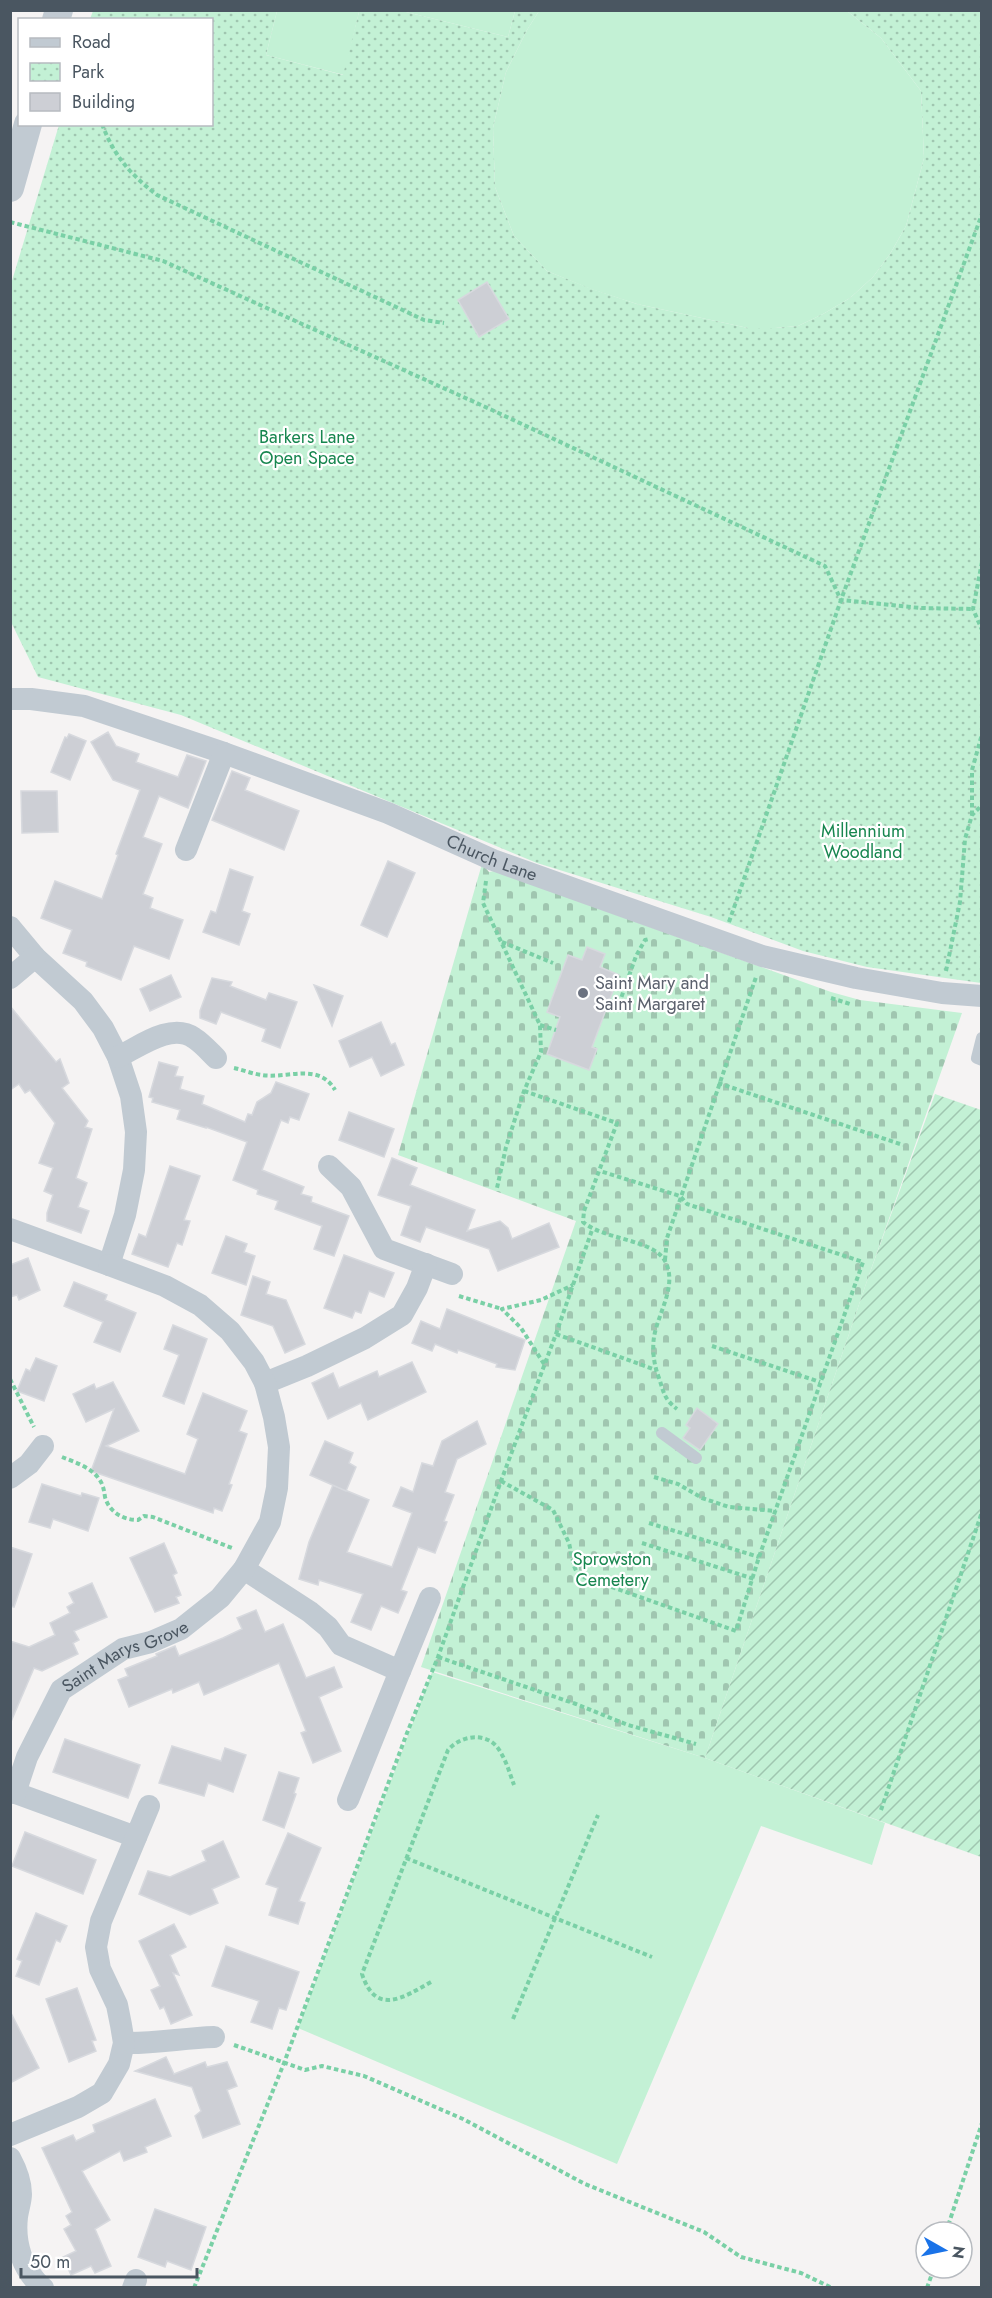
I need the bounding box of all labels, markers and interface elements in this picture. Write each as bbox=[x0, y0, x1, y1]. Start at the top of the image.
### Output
legend bbox=[18, 18, 213, 126]
text: Road bbox=[72, 29, 111, 55]
text: Park bbox=[72, 59, 104, 85]
text: Building bbox=[72, 89, 135, 115]
park label: Barkers Lane Open Space bbox=[259, 424, 355, 471]
park label: Millennium Woodland bbox=[821, 818, 905, 865]
street label: Church Lane bbox=[442, 828, 541, 888]
place label: Saint Mary and Saint Margaret bbox=[595, 970, 709, 1017]
marker: Saint Mary and Saint Margaret bbox=[576, 986, 590, 1000]
park label: Sprowston Cemetery bbox=[573, 1546, 651, 1593]
street label: Saint Marys Grove bbox=[57, 1615, 194, 1699]
north arrow bbox=[914, 2220, 974, 2280]
scale bar bbox=[21, 2241, 196, 2279]
text: N bbox=[946, 2244, 971, 2260]
text: 50 m bbox=[30, 2249, 70, 2275]

